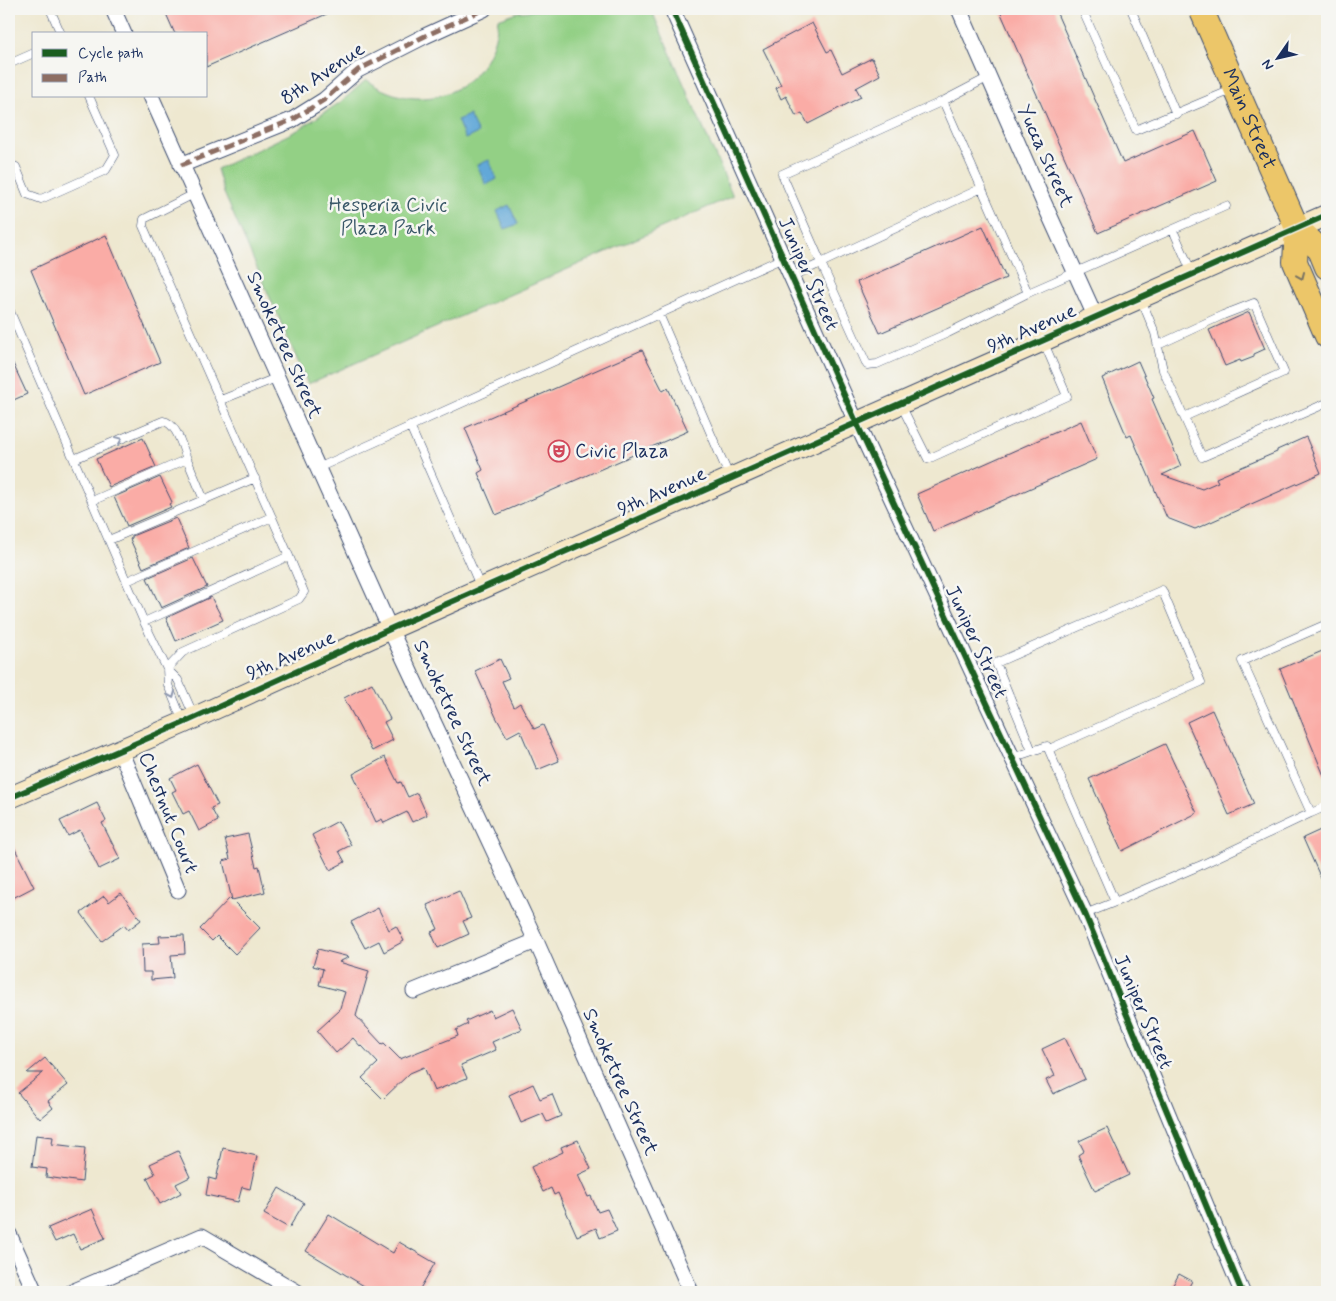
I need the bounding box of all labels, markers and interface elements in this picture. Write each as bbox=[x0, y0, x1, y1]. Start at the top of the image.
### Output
legend bbox=[32, 32, 208, 98]
north arrow bbox=[1254, 32, 1304, 82]
street label: 8th Avenue bbox=[276, 36, 371, 112]
text: Cycle path bbox=[78, 44, 143, 64]
text: N bbox=[1258, 56, 1278, 74]
street label: Main Street bbox=[1215, 64, 1283, 174]
text: Path bbox=[78, 68, 107, 88]
street label: Yucca Street bbox=[1010, 100, 1080, 212]
park label: Hesperia Civic Plaza Park bbox=[329, 192, 447, 242]
street label: Juniper Street bbox=[771, 213, 845, 335]
street label: Smoketree Street bbox=[240, 267, 329, 423]
one-way arrow bbox=[1295, 271, 1306, 280]
street label: 9th Avenue bbox=[983, 297, 1081, 361]
one-way arrow bbox=[114, 435, 123, 446]
place label: Civic Plaza bbox=[575, 438, 668, 465]
theatre icon: Civic Plaza bbox=[547, 439, 571, 463]
street label: 9th Avenue bbox=[613, 460, 711, 524]
street label: Juniper Street bbox=[938, 581, 1014, 703]
street label: 9th Avenue bbox=[242, 624, 340, 688]
street label: Smoketree Street bbox=[406, 636, 498, 791]
one-way arrow bbox=[166, 691, 176, 699]
street label: Chestnut Court bbox=[131, 748, 205, 878]
street label: Juniper Street bbox=[1107, 951, 1179, 1073]
street label: Smoketree Street bbox=[576, 1004, 665, 1160]

